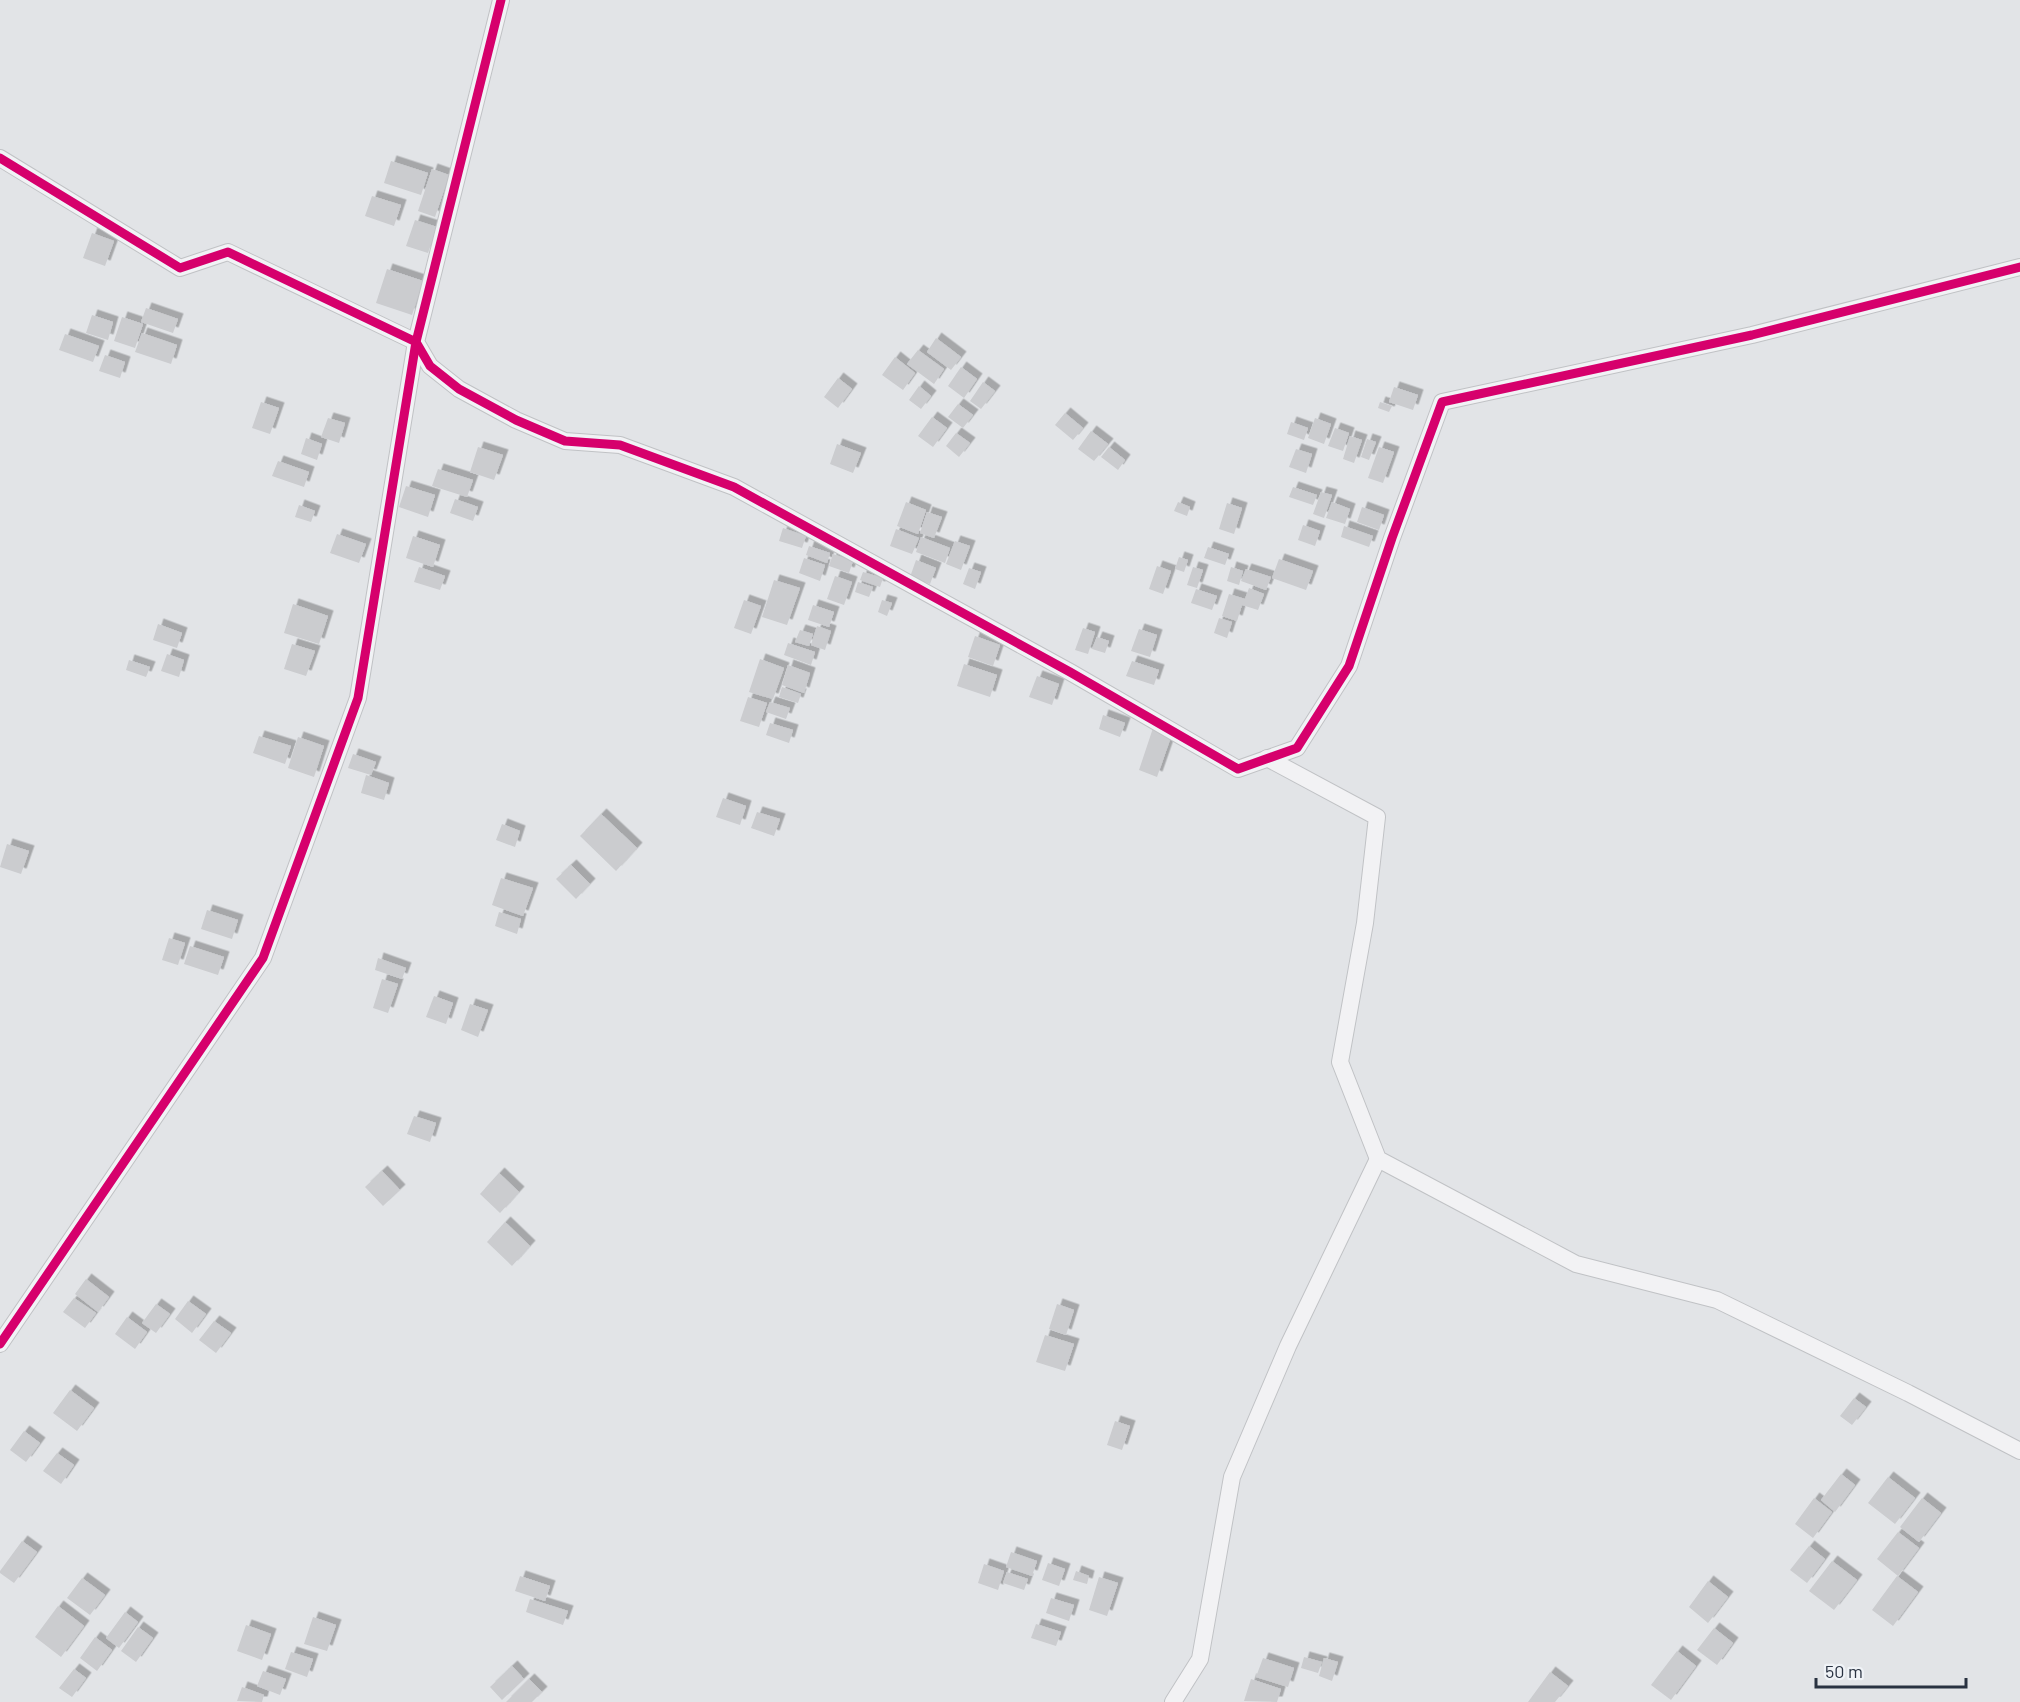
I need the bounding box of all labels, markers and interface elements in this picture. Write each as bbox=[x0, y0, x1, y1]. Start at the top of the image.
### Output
scale bar bbox=[1816, 1651, 1966, 1689]
text: 50 m bbox=[1825, 1660, 1863, 1682]

